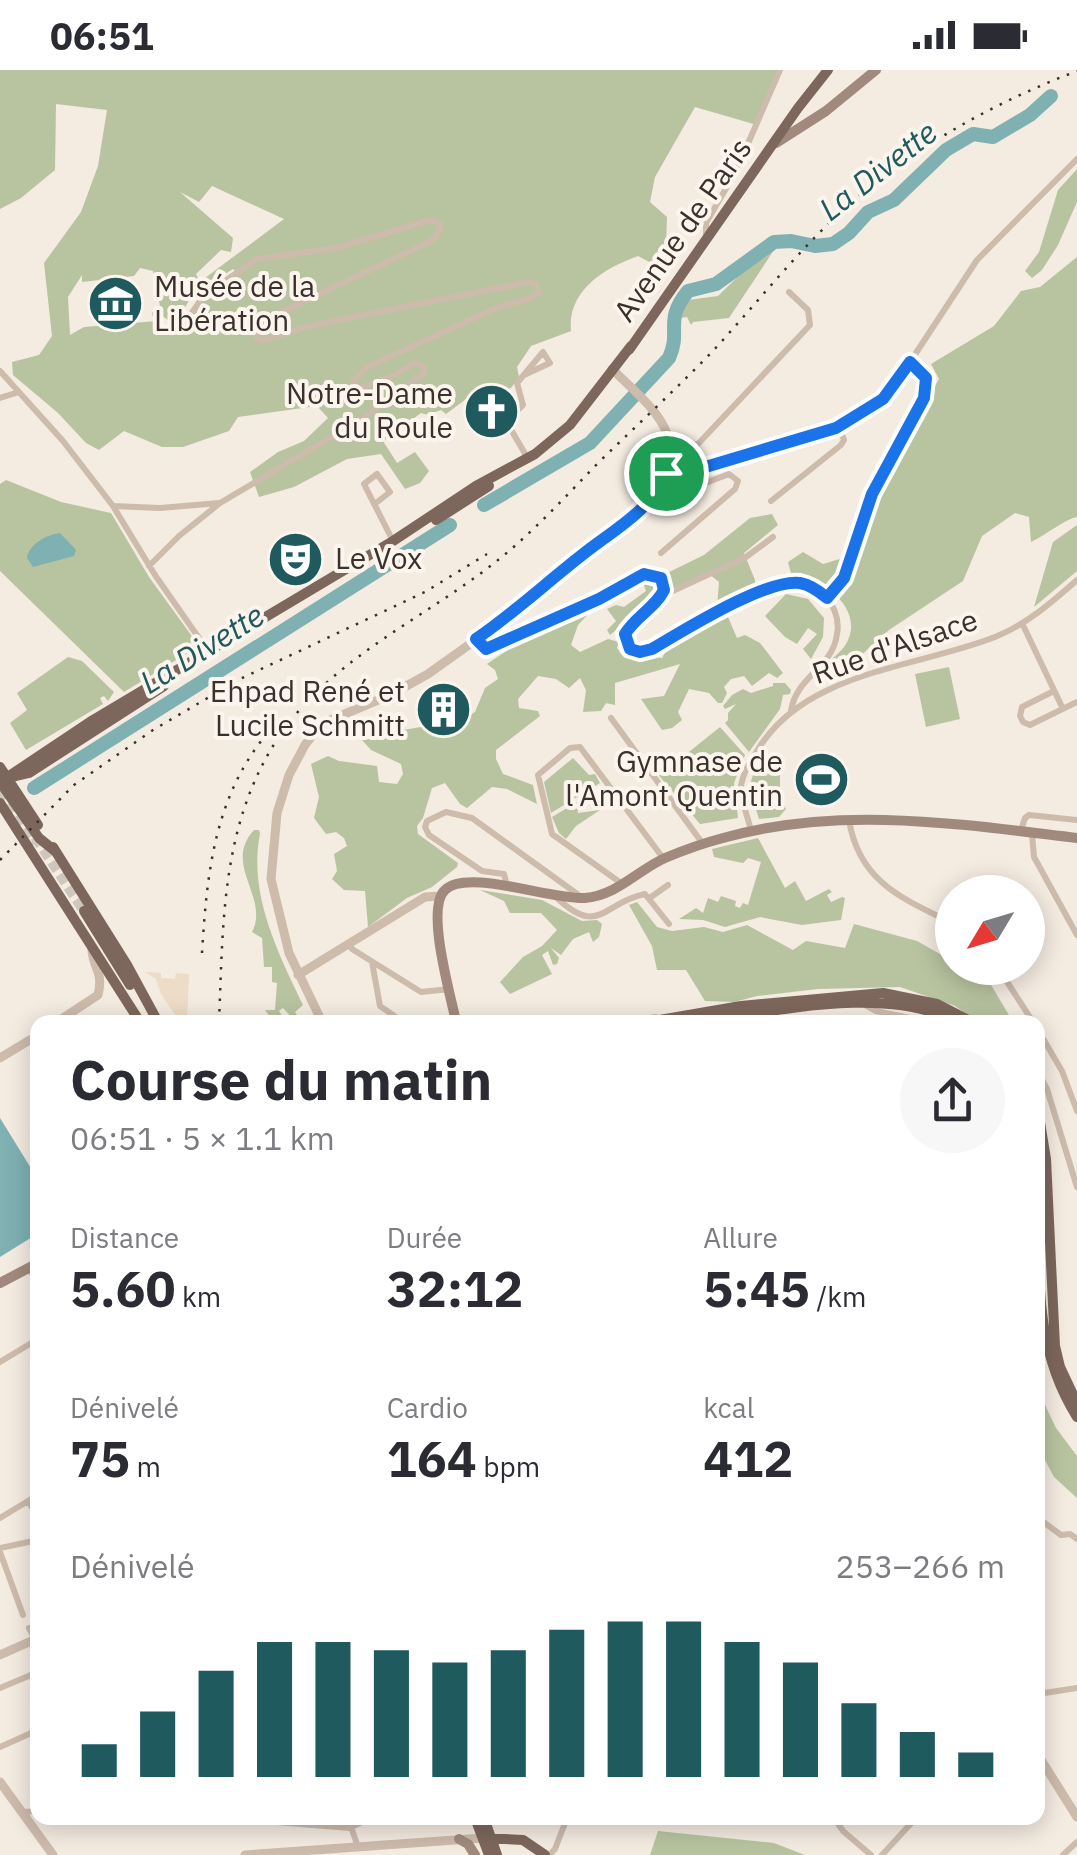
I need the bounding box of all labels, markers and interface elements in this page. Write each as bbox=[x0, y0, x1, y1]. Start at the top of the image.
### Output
text: 06:51 bbox=[50, 11, 154, 60]
water label: La Divette bbox=[810, 111, 945, 229]
street label: Avenue de Paris bbox=[604, 130, 759, 328]
place label: Musée de la Libération bbox=[154, 266, 315, 339]
museum icon: Musée de la Libération bbox=[85, 274, 145, 334]
place label: Notre-Dame du Roule bbox=[286, 373, 453, 446]
church icon: Notre-Dame du Roule bbox=[462, 381, 522, 441]
pin bbox=[624, 431, 709, 516]
icon: arrive bbox=[639, 446, 694, 501]
theatre icon: Le Vox bbox=[266, 529, 326, 589]
place label: Le Vox bbox=[335, 538, 422, 577]
water label: La Divette bbox=[132, 594, 271, 703]
street label: Rue d'Alsace bbox=[807, 599, 982, 692]
place label: Ehpad René et Lucile Schmitt bbox=[210, 671, 405, 744]
building icon: Ehpad René et Lucile Schmitt bbox=[414, 679, 474, 739]
place label: Gymnase de l'Amont Quentin bbox=[565, 741, 783, 814]
sports icon: Gymnase de l'Amont Quentin bbox=[792, 749, 852, 809]
north arrow bbox=[935, 875, 1045, 985]
map controls bbox=[935, 875, 1045, 985]
text: Course du matin bbox=[70, 1044, 492, 1115]
button: share bbox=[900, 1048, 1005, 1153]
text: 06:51 · 5 × 1.1 km bbox=[70, 1117, 335, 1159]
text: Distance bbox=[70, 1219, 179, 1256]
text: Durée bbox=[387, 1219, 462, 1256]
text: Allure bbox=[703, 1219, 778, 1256]
text: 5.60 bbox=[70, 1256, 176, 1321]
text: 32:12 bbox=[387, 1256, 523, 1321]
text: 5:45 bbox=[703, 1256, 810, 1321]
text: km bbox=[176, 1278, 221, 1315]
text: /km bbox=[810, 1278, 866, 1315]
text: Dénivelé bbox=[70, 1389, 179, 1426]
text: Cardio bbox=[387, 1389, 468, 1426]
text: kcal bbox=[703, 1389, 754, 1426]
text: 75 bbox=[70, 1426, 130, 1491]
text: 164 bbox=[387, 1426, 477, 1491]
text: 412 bbox=[703, 1426, 793, 1491]
text: m bbox=[130, 1448, 161, 1485]
text: bpm bbox=[477, 1448, 540, 1485]
text: Dénivelé bbox=[70, 1545, 195, 1587]
text: 253–266 m bbox=[835, 1545, 1005, 1587]

